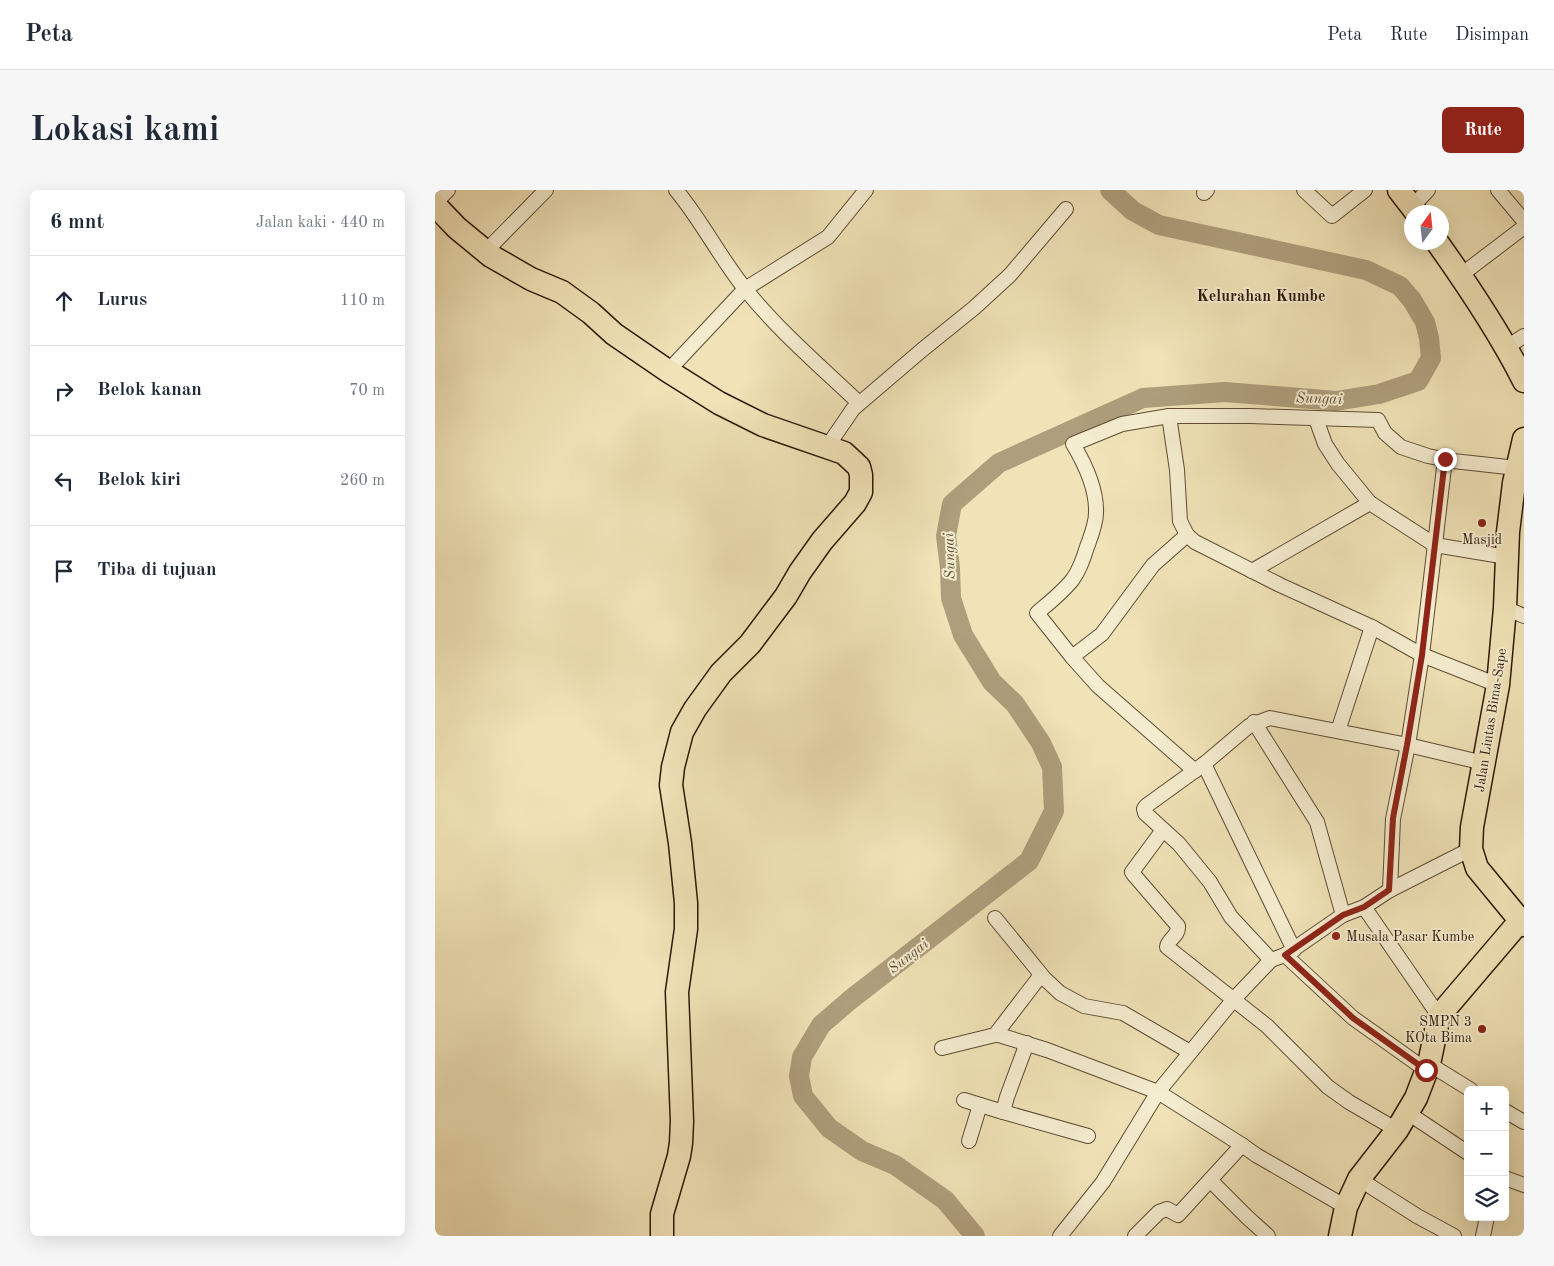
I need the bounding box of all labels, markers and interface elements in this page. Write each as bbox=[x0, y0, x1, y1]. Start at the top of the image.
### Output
text: Peta bbox=[25, 23, 73, 47]
text: Peta bbox=[1327, 26, 1362, 44]
text: Rute bbox=[1390, 26, 1427, 44]
text: Disimpan bbox=[1455, 26, 1529, 44]
button: Rute bbox=[1442, 107, 1524, 153]
text: Lokasi kami bbox=[30, 113, 219, 148]
north arrow bbox=[1404, 205, 1449, 250]
text: 6 mnt bbox=[50, 212, 104, 233]
text: Jalan kaki · 440 m bbox=[256, 215, 385, 231]
icon: ahead bbox=[50, 287, 78, 315]
district label: Kelurahan Kumbe bbox=[1196, 289, 1326, 305]
text: Lurus bbox=[97, 291, 147, 310]
text: 110 m bbox=[340, 293, 385, 309]
icon: right bbox=[50, 377, 78, 405]
text: Belok kanan bbox=[97, 381, 202, 400]
text: 70 m bbox=[349, 383, 385, 399]
water label: Sungai bbox=[1295, 391, 1343, 408]
route end bbox=[1434, 448, 1457, 471]
icon: left bbox=[50, 467, 78, 495]
text: Belok kiri bbox=[97, 471, 181, 490]
text: 260 m bbox=[340, 473, 385, 489]
marker: Masjid bbox=[1476, 517, 1488, 529]
water label: Sungai bbox=[942, 532, 959, 580]
place label: Masjid bbox=[1462, 533, 1502, 547]
icon: arrive bbox=[50, 557, 78, 585]
text: Tiba di tujuan bbox=[97, 561, 217, 580]
street label: Jalan Lintas Bima-Sape bbox=[1473, 647, 1509, 793]
marker: Musala Pasar Kumbe bbox=[1330, 930, 1342, 942]
place label: Musala Pasar Kumbe bbox=[1346, 930, 1474, 944]
water label: Sungai bbox=[886, 937, 932, 977]
place label: SMPN 3 KOta Bima bbox=[1405, 1015, 1472, 1045]
marker: SMPN 3 KOta Bima bbox=[1476, 1023, 1488, 1035]
route start bbox=[1415, 1059, 1438, 1082]
map controls bbox=[1464, 1086, 1509, 1221]
button: + bbox=[1464, 1086, 1509, 1131]
button: − bbox=[1464, 1131, 1509, 1176]
button: layers bbox=[1464, 1176, 1509, 1221]

